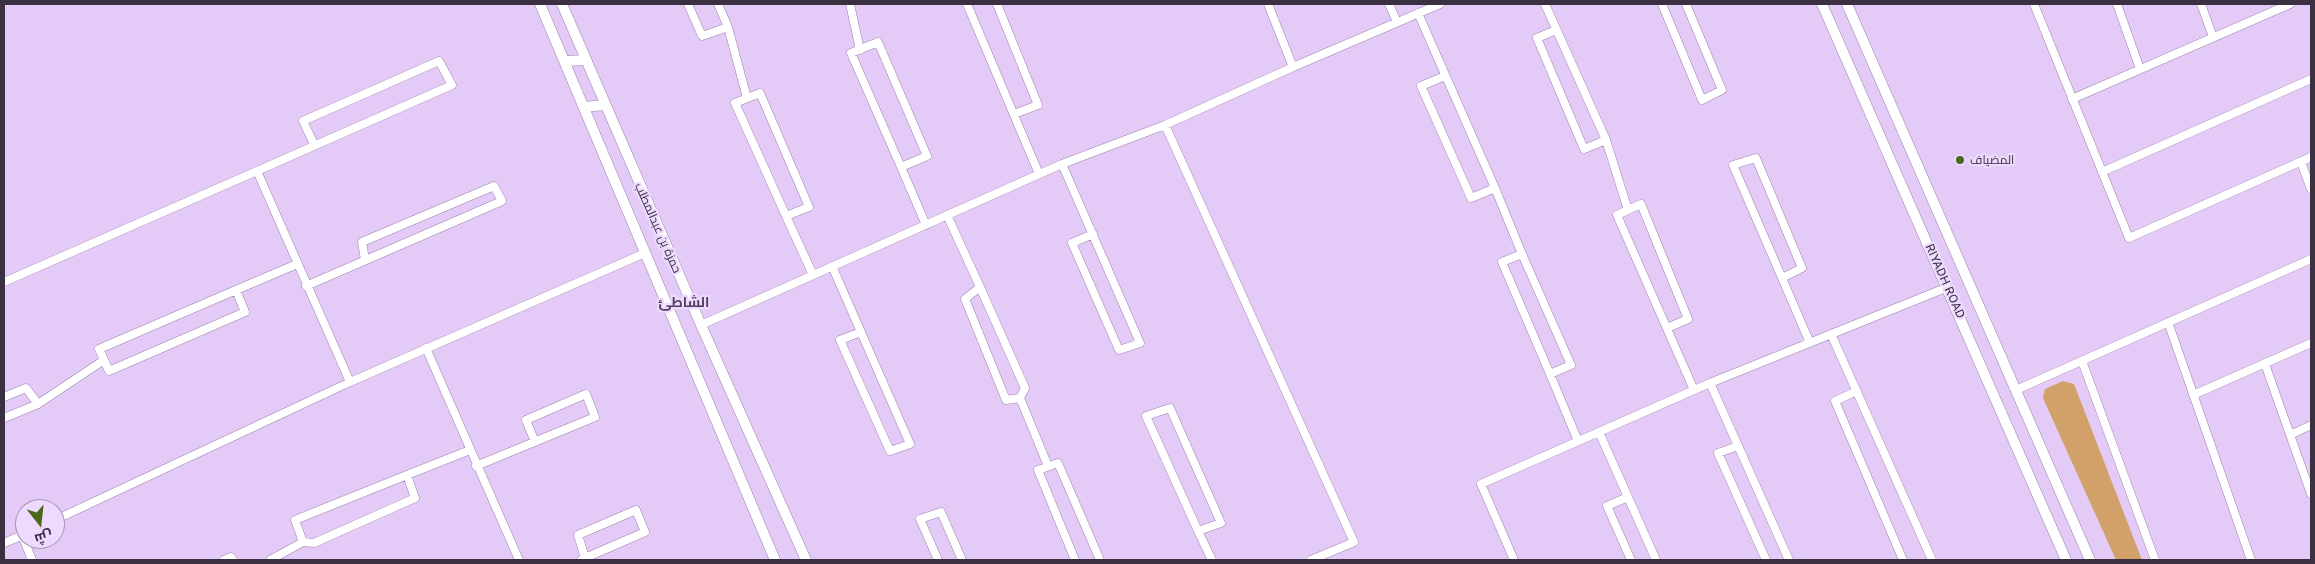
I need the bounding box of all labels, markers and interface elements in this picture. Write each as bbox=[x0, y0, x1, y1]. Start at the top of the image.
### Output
place label: المضياف bbox=[1970, 153, 2014, 167]
marker: المضياف bbox=[1954, 154, 1966, 166]
street label: حمزة بن عبدالمطلب bbox=[632, 181, 684, 275]
street label: RIYADH ROAD bbox=[1922, 241, 1968, 321]
district label: الشاطئ bbox=[659, 295, 709, 311]
north arrow bbox=[15, 499, 65, 549]
text: ش bbox=[33, 527, 55, 549]

